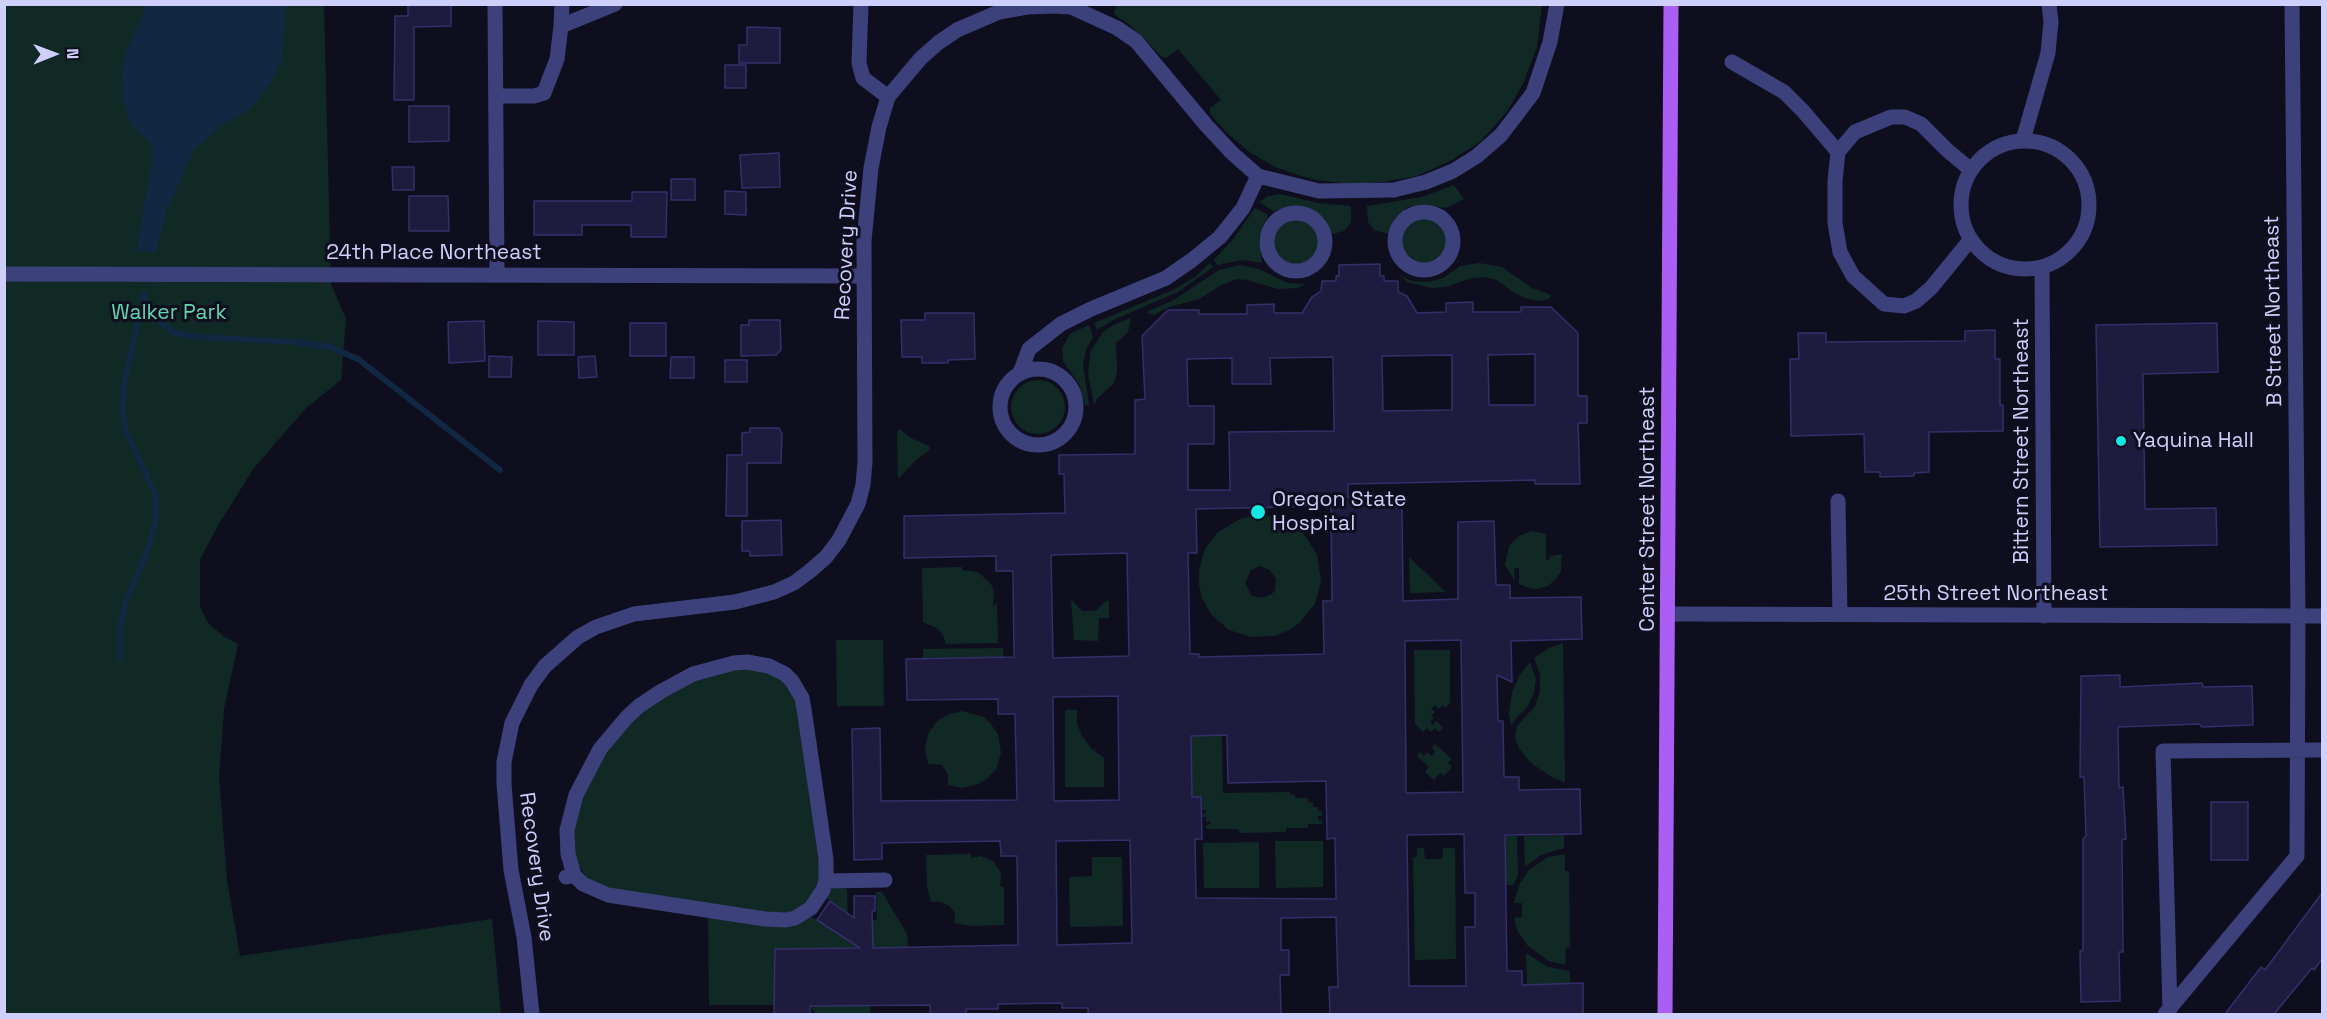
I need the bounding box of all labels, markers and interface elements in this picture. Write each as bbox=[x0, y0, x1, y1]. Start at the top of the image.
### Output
north arrow bbox=[24, 24, 84, 84]
text: N bbox=[62, 48, 83, 59]
street label: Recovery Drive bbox=[830, 169, 864, 321]
street label: B Street Northeast bbox=[2260, 215, 2288, 407]
street label: 24th Place Northeast bbox=[326, 240, 542, 266]
park label: Walker Park bbox=[111, 300, 227, 326]
street label: Bittern Street Northeast bbox=[2009, 318, 2035, 564]
street label: Center Street Northeast bbox=[1635, 386, 1661, 632]
place label: Yaquina Hall bbox=[2133, 428, 2254, 454]
marker: Yaquina Hall bbox=[2114, 434, 2128, 448]
place label: Oregon State Hospital bbox=[1272, 487, 1406, 537]
marker: Oregon State Hospital bbox=[1249, 503, 1267, 521]
street label: 25th Street Northeast bbox=[1883, 581, 2109, 607]
street label: Recovery Drive bbox=[513, 791, 559, 943]

